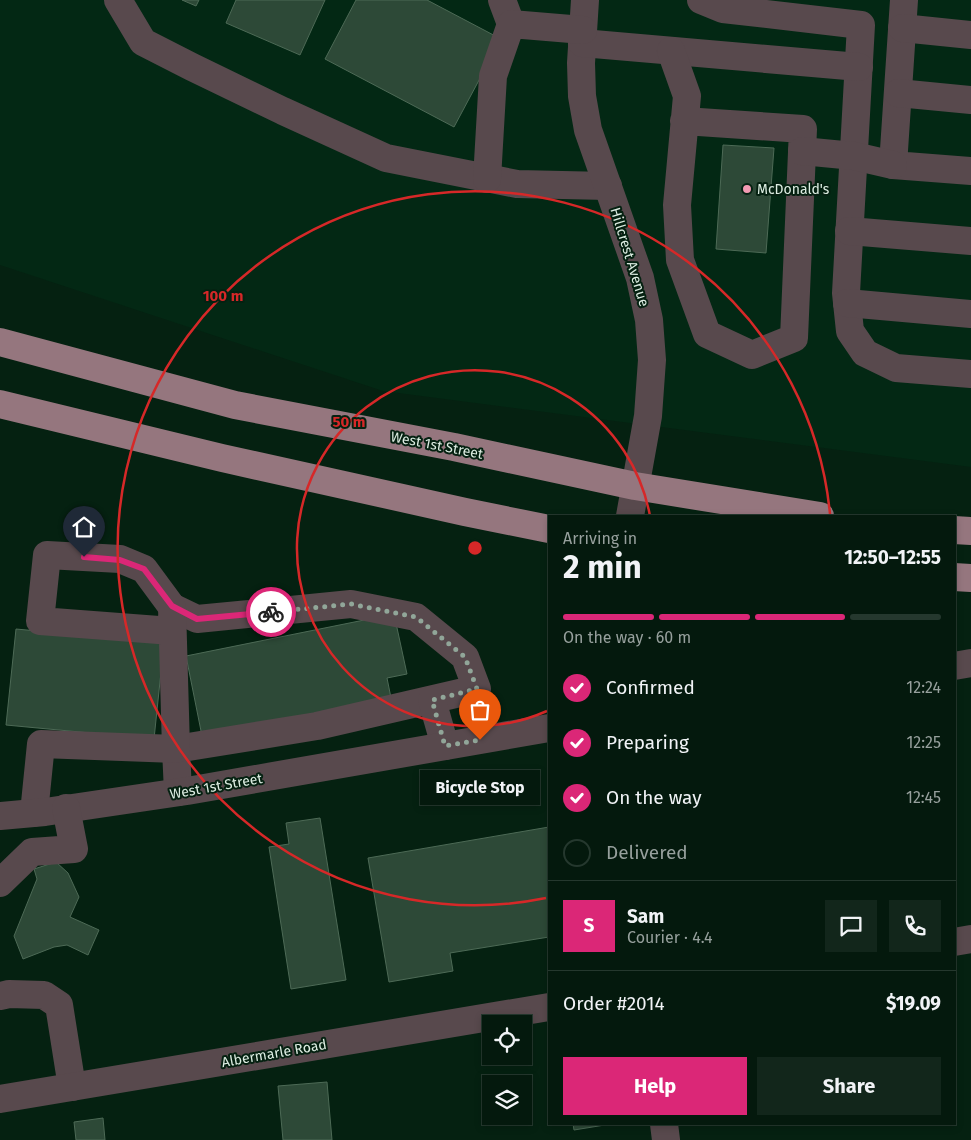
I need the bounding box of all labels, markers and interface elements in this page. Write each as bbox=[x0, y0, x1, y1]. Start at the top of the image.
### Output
place label: McDonald's bbox=[757, 181, 830, 198]
marker: McDonald's bbox=[741, 183, 753, 195]
street label: Hillcrest Avenue bbox=[606, 206, 653, 309]
text: 100 m bbox=[203, 287, 243, 305]
text: 50 m bbox=[332, 413, 366, 431]
street label: West 1st Street bbox=[389, 428, 485, 463]
pin bbox=[63, 506, 105, 557]
icon: home bbox=[70, 513, 98, 541]
text: Arriving in bbox=[563, 529, 637, 548]
centre of rings bbox=[466, 539, 484, 557]
text: 12:50–12:55 bbox=[844, 546, 941, 569]
text: 2 min bbox=[563, 548, 642, 586]
courier bbox=[246, 587, 296, 637]
icon: bike bbox=[257, 598, 285, 626]
text: On the way · 60 m bbox=[563, 628, 691, 647]
icon: check bbox=[563, 674, 591, 702]
text: Confirmed bbox=[606, 676, 695, 699]
text: 12:24 bbox=[906, 678, 941, 697]
pin bbox=[459, 689, 501, 740]
icon: bag bbox=[466, 696, 494, 724]
icon: check bbox=[563, 729, 591, 757]
text: Preparing bbox=[606, 731, 689, 754]
text: 12:25 bbox=[906, 733, 941, 752]
street label: West 1st Street bbox=[168, 770, 265, 803]
callout: Bicycle Stop bbox=[420, 770, 540, 805]
text: Bicycle Stop bbox=[435, 778, 525, 797]
icon: check bbox=[563, 784, 591, 812]
text: On the way bbox=[606, 786, 702, 809]
text: 12:45 bbox=[906, 788, 941, 807]
text: Delivered bbox=[606, 841, 688, 864]
button: chat bbox=[825, 900, 877, 952]
button: phone bbox=[889, 900, 941, 952]
text: Sam bbox=[627, 905, 664, 928]
text: S bbox=[584, 914, 594, 937]
text: Courier · 4.4 bbox=[627, 928, 713, 947]
text: Order #2014 bbox=[563, 992, 665, 1015]
text: $19.09 bbox=[886, 992, 941, 1015]
map controls bbox=[482, 1015, 532, 1125]
button: locate bbox=[482, 1015, 532, 1065]
street label: Albermarle Road bbox=[220, 1036, 328, 1071]
button: Help bbox=[563, 1057, 747, 1115]
button: Share bbox=[757, 1057, 941, 1115]
button: layers bbox=[482, 1075, 532, 1125]

